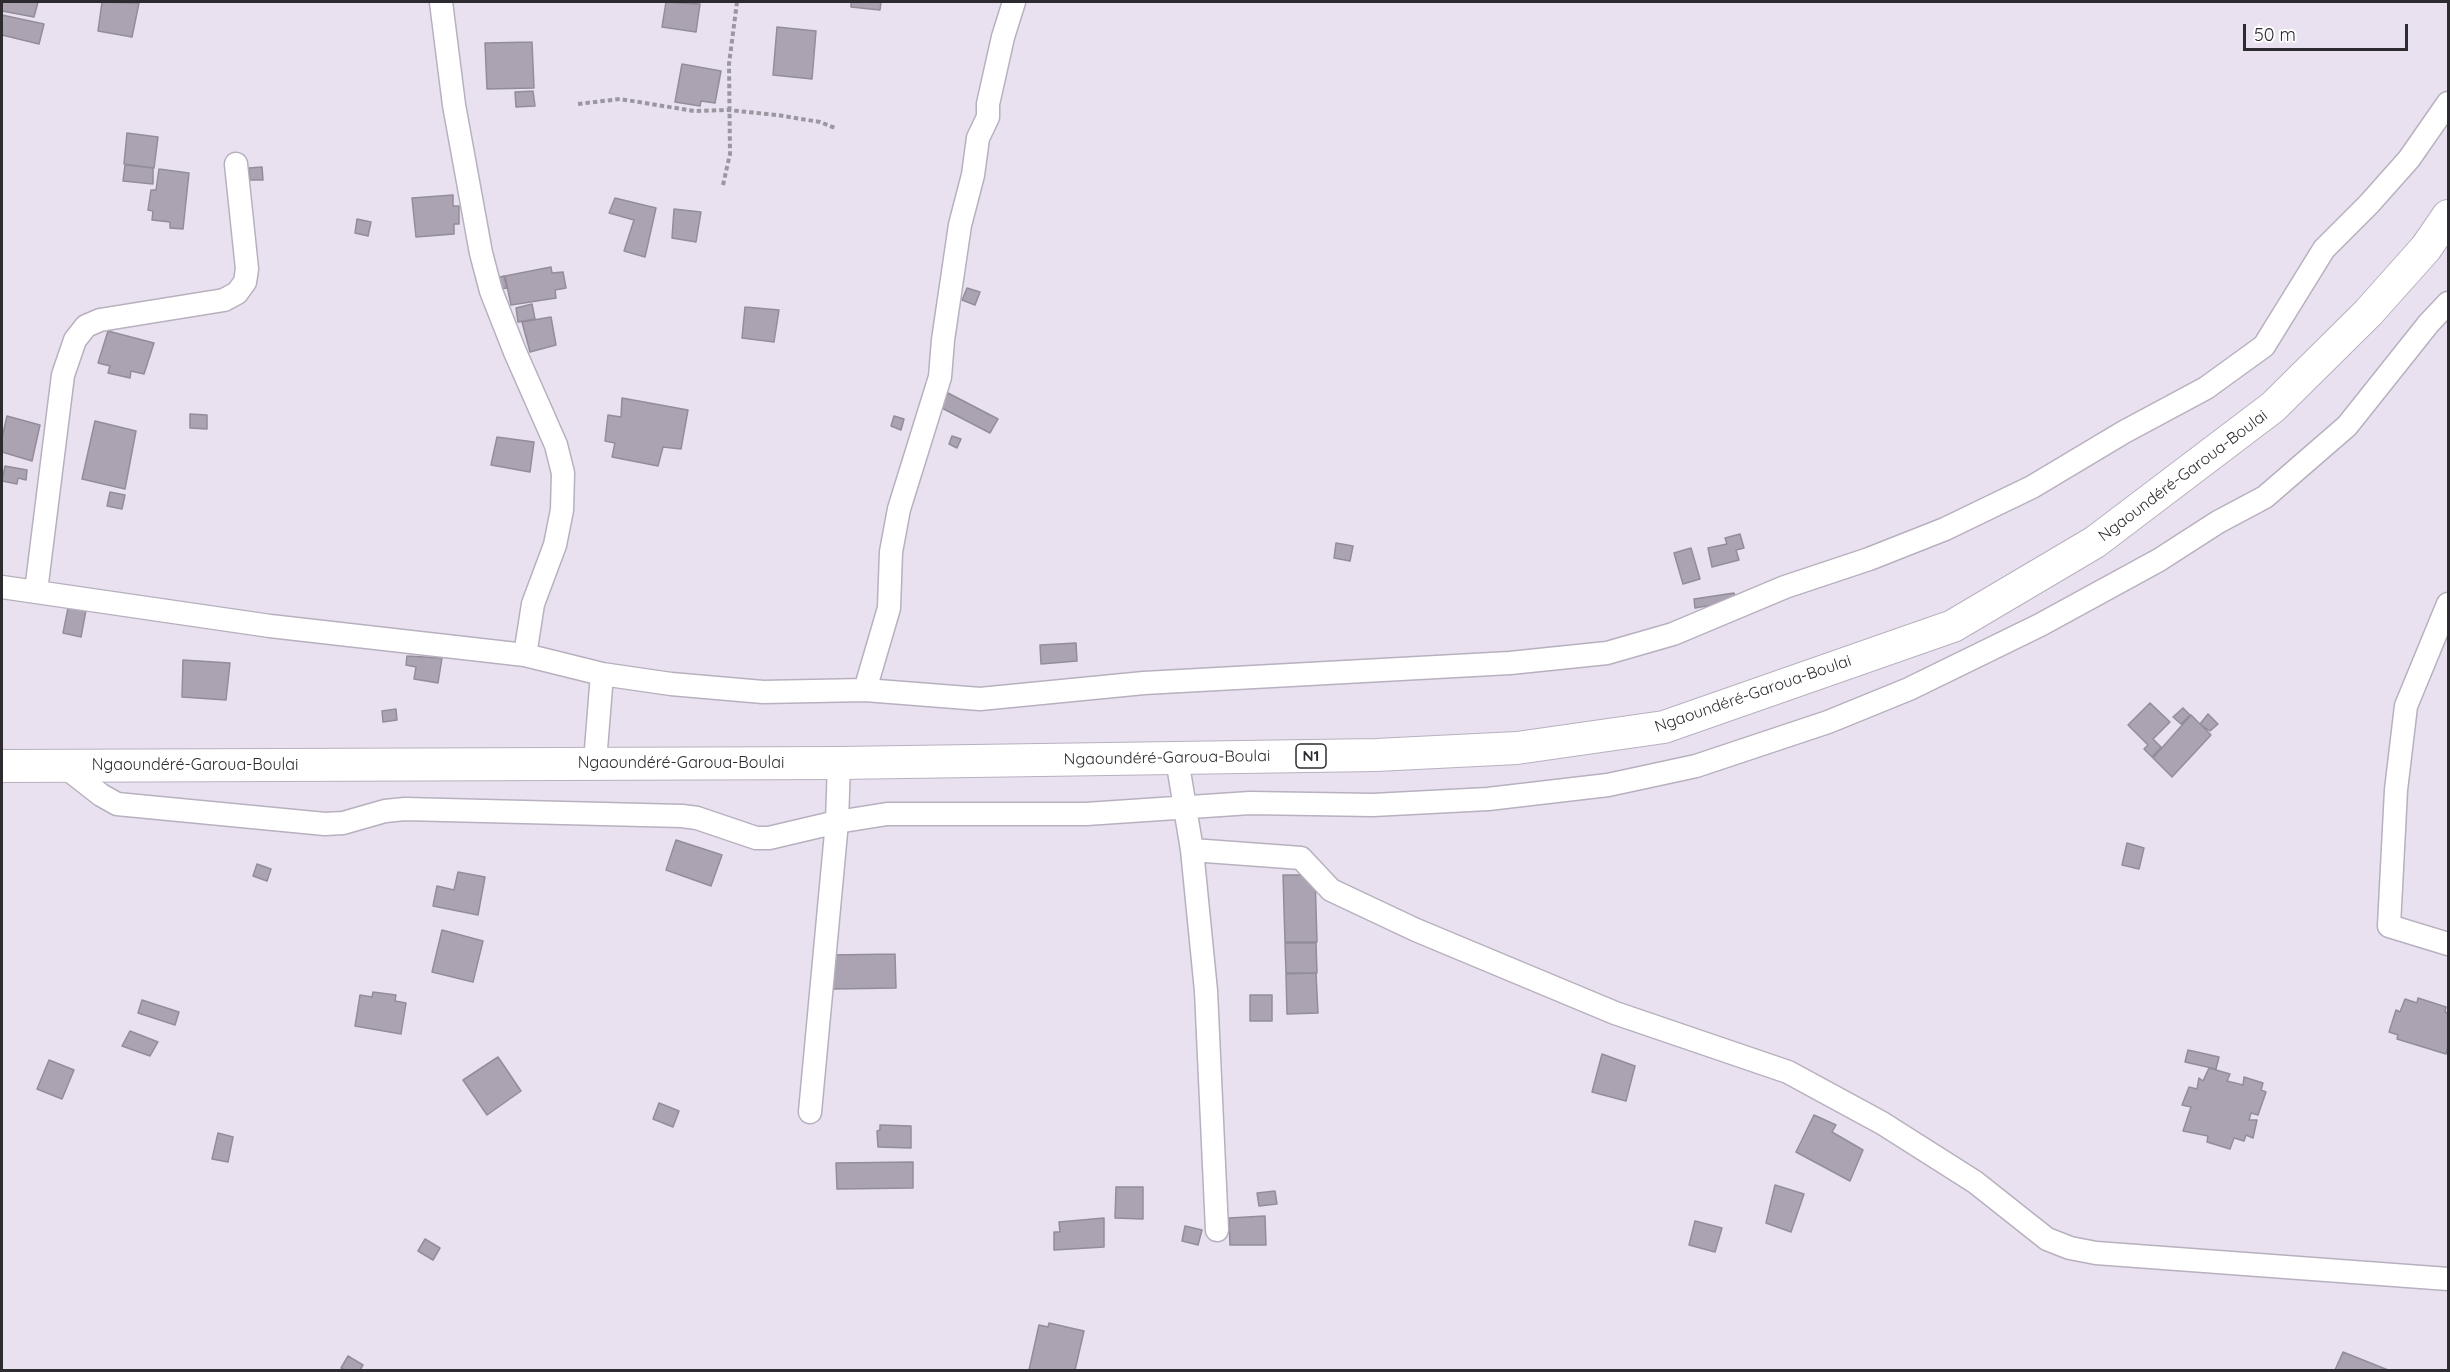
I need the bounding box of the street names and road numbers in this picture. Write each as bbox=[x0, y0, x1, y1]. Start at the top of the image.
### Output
street label: Ngaoundéré-Garoua-Boulai bbox=[2095, 406, 2271, 546]
street label: Ngaoundéré-Garoua-Boulai bbox=[1652, 651, 1854, 737]
road number: N1 bbox=[1296, 744, 1326, 768]
street label: Ngaoundéré-Garoua-Boulai bbox=[1064, 747, 1270, 769]
street label: Ngaoundéré-Garoua-Boulai bbox=[578, 753, 784, 773]
street label: Ngaoundéré-Garoua-Boulai bbox=[92, 755, 298, 775]

